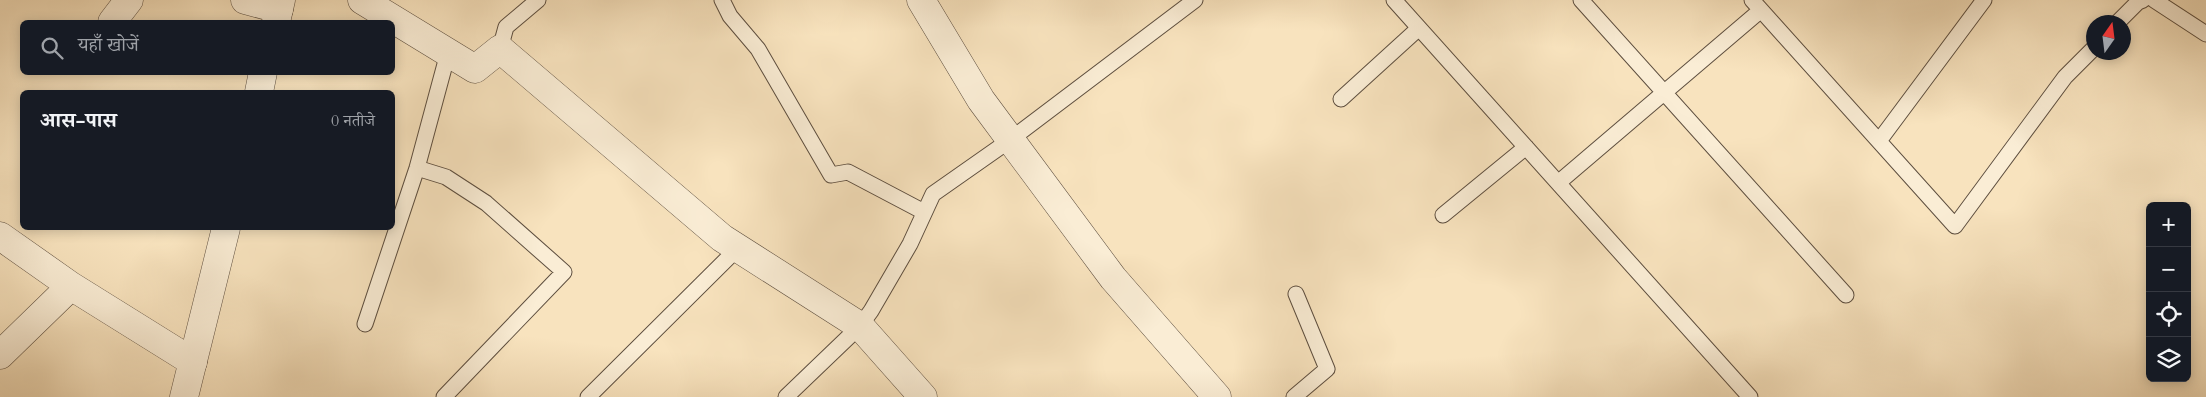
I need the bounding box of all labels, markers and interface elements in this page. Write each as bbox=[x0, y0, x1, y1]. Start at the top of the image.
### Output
north arrow bbox=[2086, 15, 2131, 60]
search box bbox=[20, 20, 395, 75]
text: यहाँ खोजें bbox=[78, 32, 139, 58]
icon: search bbox=[38, 34, 66, 62]
text: आस-पास bbox=[40, 106, 117, 135]
text: 0 नतीजे bbox=[331, 110, 375, 132]
map controls bbox=[2146, 202, 2191, 382]
button: + bbox=[2146, 202, 2191, 247]
button: − bbox=[2146, 247, 2191, 292]
button: locate bbox=[2146, 292, 2191, 337]
button: layers bbox=[2146, 337, 2191, 382]

